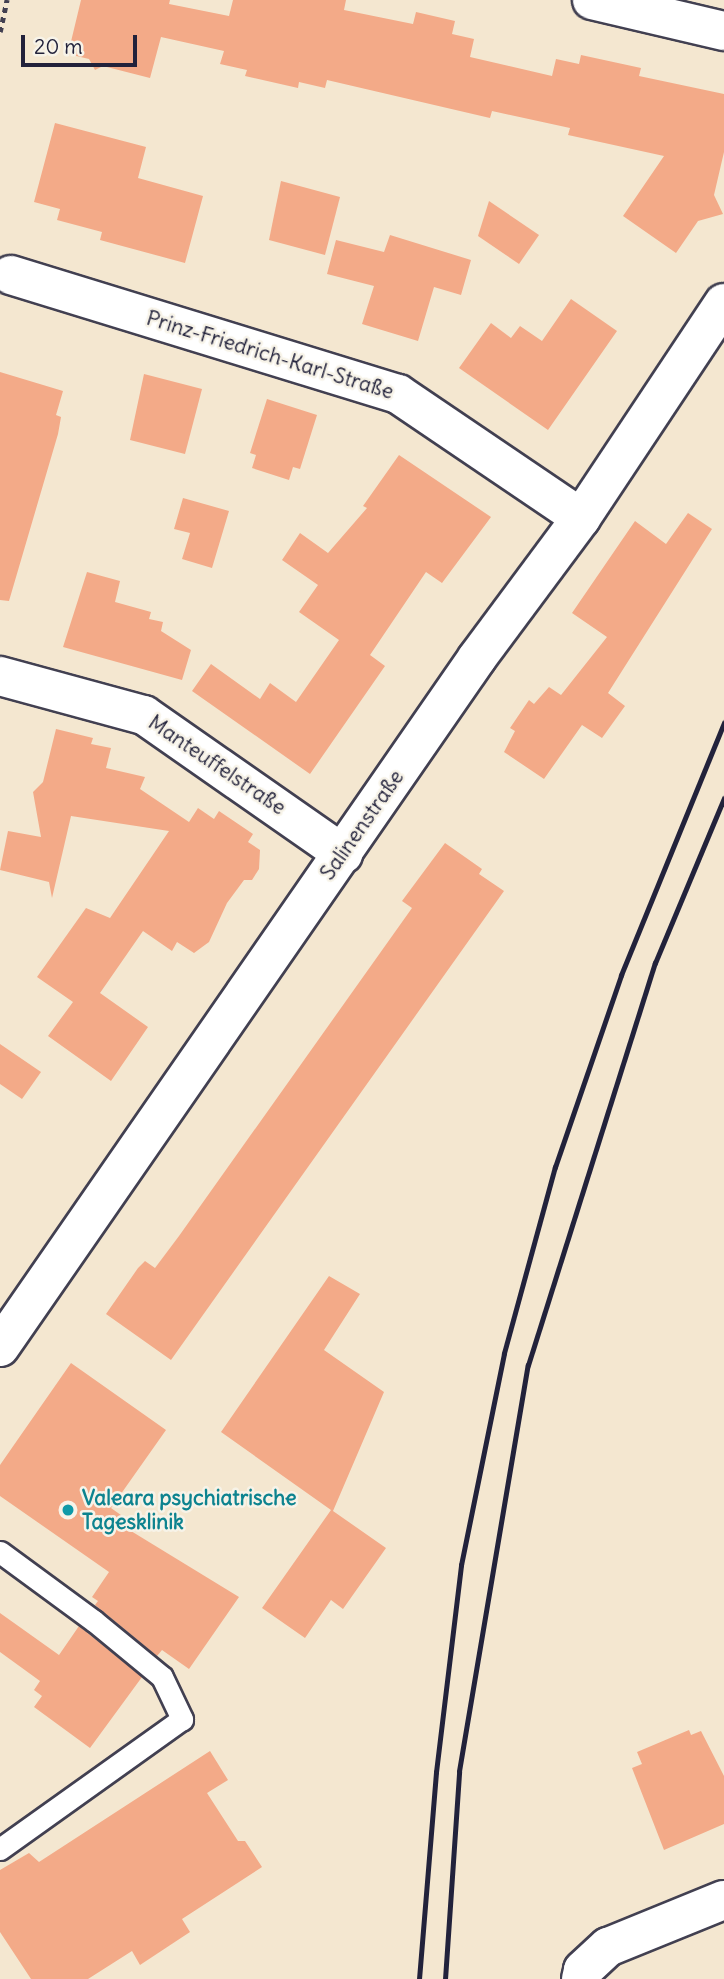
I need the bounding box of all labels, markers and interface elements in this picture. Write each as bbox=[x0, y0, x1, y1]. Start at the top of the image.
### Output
scale bar bbox=[24, 21, 140, 65]
text: 20 m bbox=[34, 33, 83, 60]
street label: Prinz-Friedrich-Karl-Straße bbox=[143, 305, 397, 405]
street label: Manteuffelstraße bbox=[144, 710, 290, 820]
street label: Salinenstraße bbox=[315, 765, 409, 885]
place label: Valeara psychiatrische Tagesklinik bbox=[82, 1485, 297, 1535]
marker: Valeara psychiatrische Tagesklinik bbox=[60, 1502, 76, 1518]

